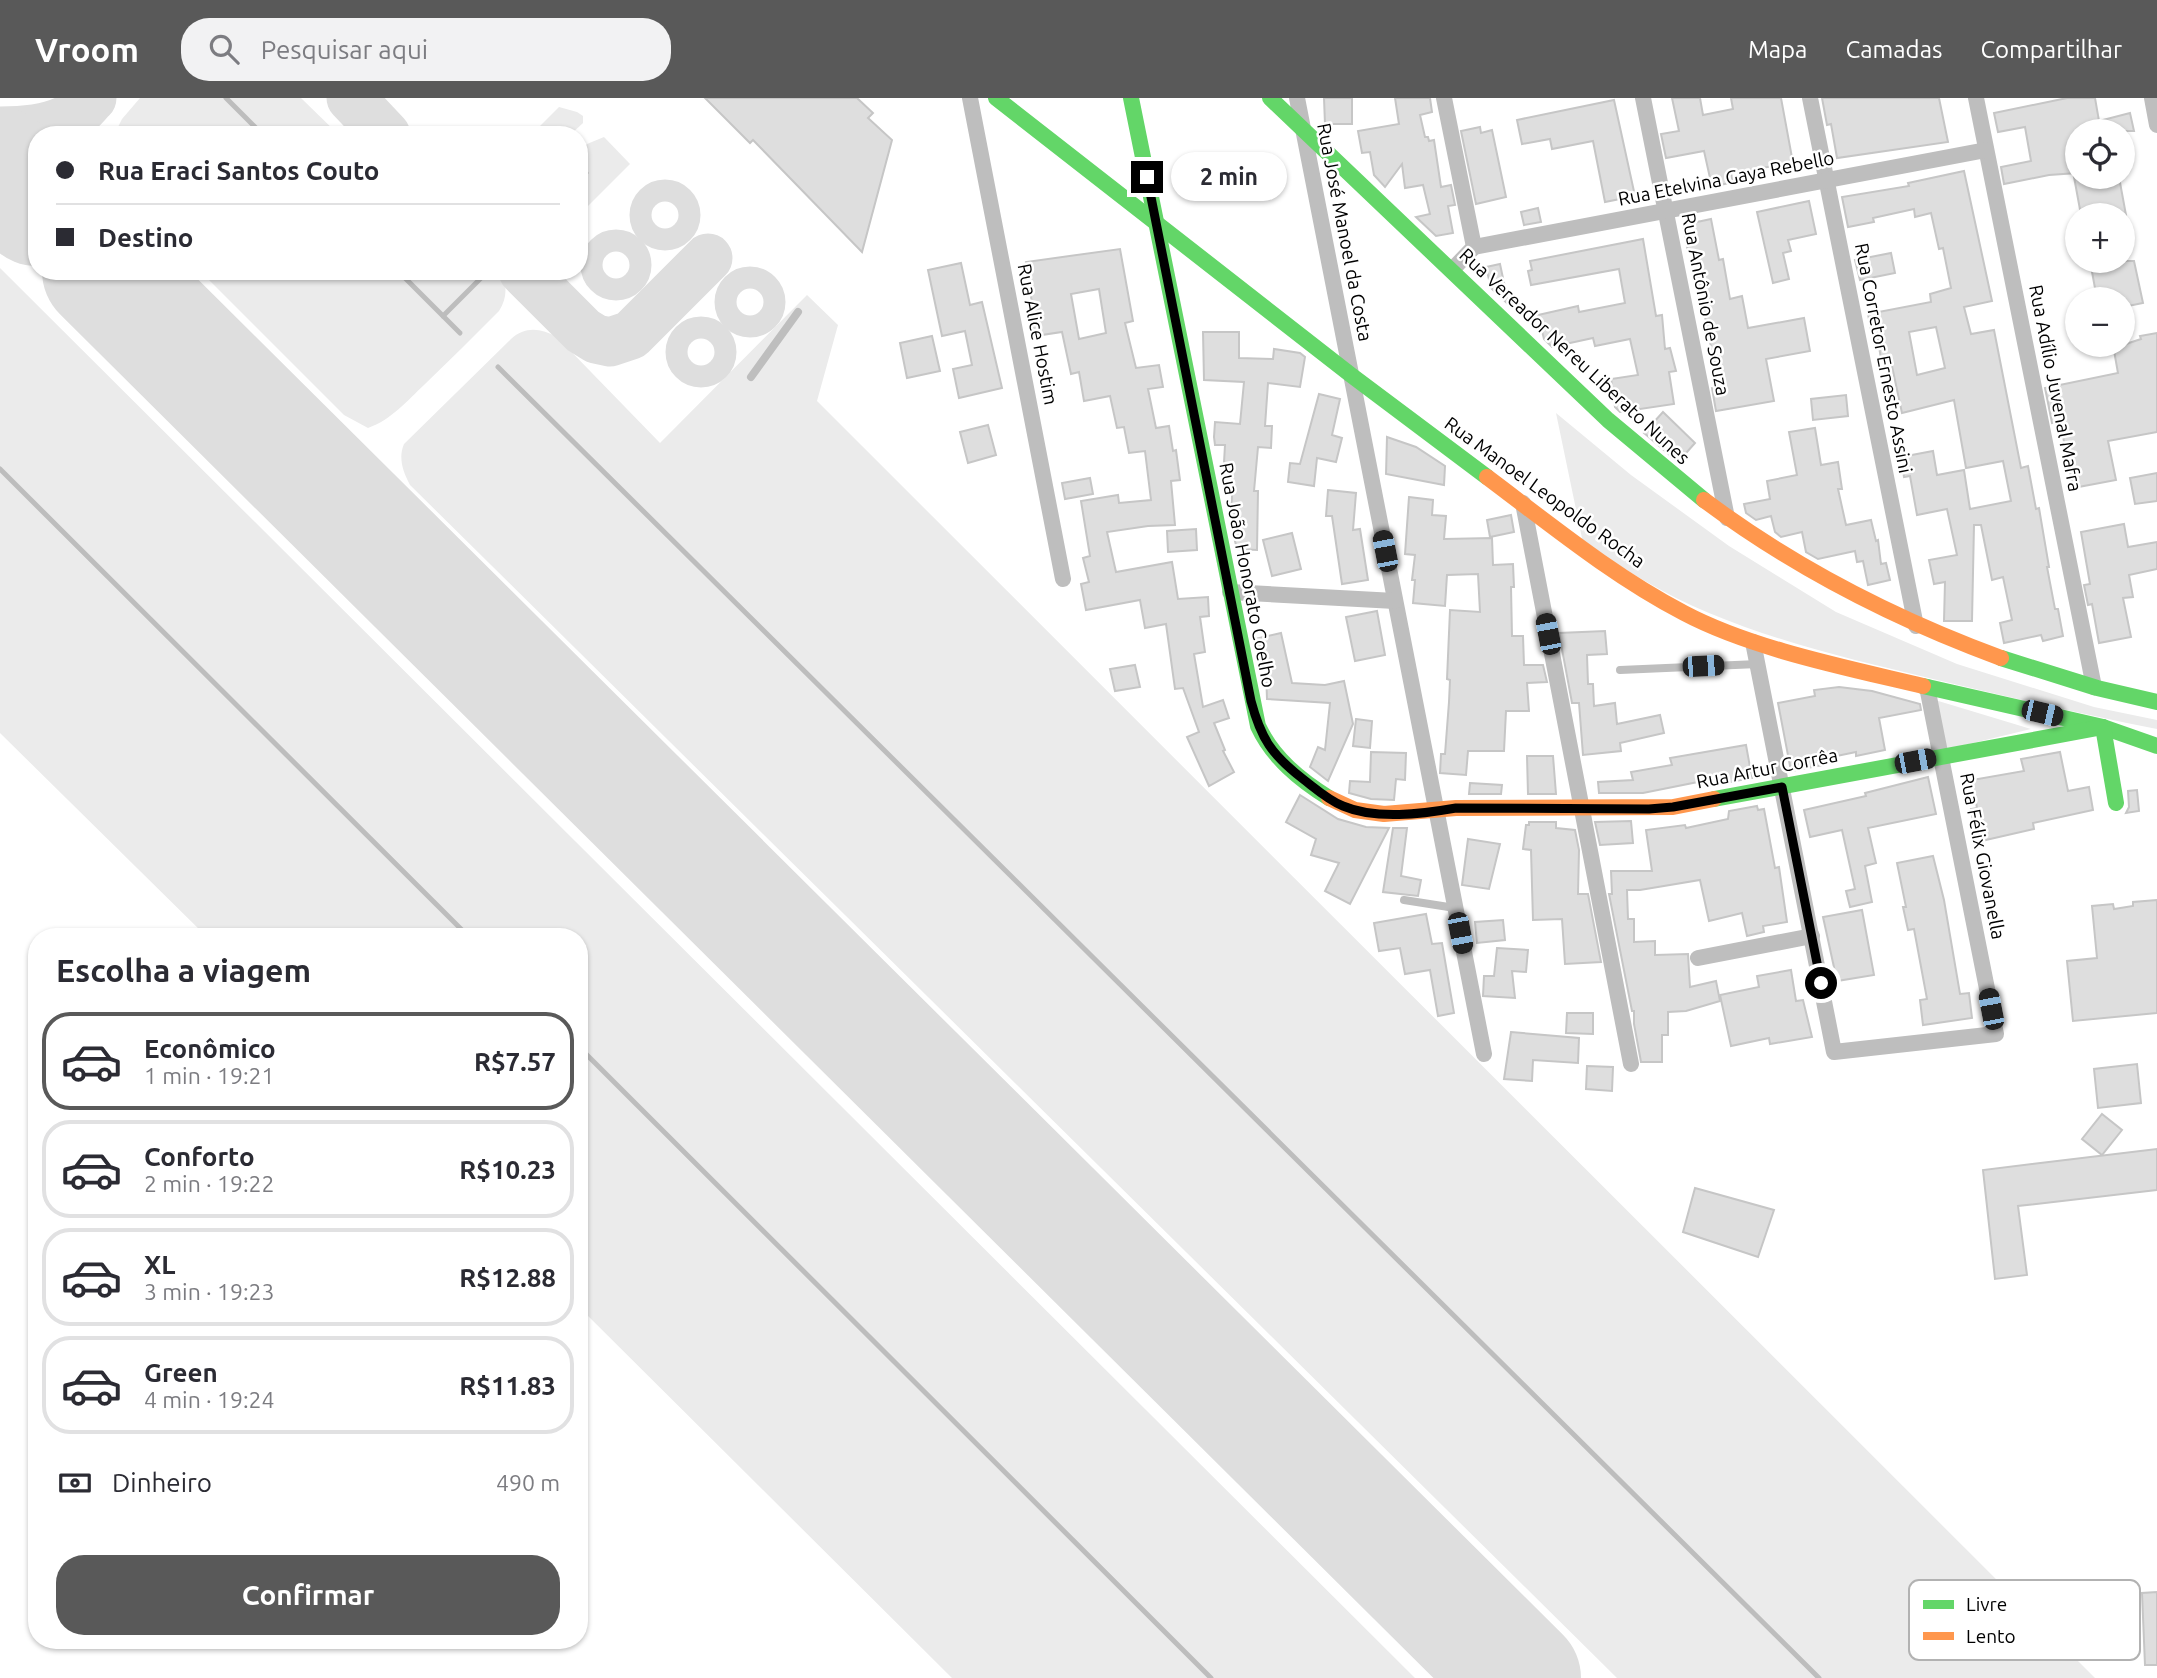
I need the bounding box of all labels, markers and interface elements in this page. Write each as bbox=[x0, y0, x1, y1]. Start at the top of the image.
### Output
search box bbox=[181, 18, 671, 81]
icon: search bbox=[205, 30, 243, 68]
text: Vroom bbox=[35, 31, 139, 68]
text: Pesquisar aqui bbox=[261, 35, 428, 64]
text: Mapa bbox=[1748, 36, 1807, 63]
text: Camadas bbox=[1845, 36, 1942, 63]
text: Compartilhar bbox=[1980, 36, 2122, 63]
map controls bbox=[2065, 119, 2135, 357]
button: locate bbox=[2065, 119, 2135, 189]
street label: Rua José Manoel da Costa bbox=[1313, 121, 1377, 343]
street label: Rua Etelvina Gaya Rebello bbox=[1616, 146, 1836, 210]
callout: 2 min bbox=[1172, 153, 1287, 202]
text: Rua Eraci Santos Couto bbox=[98, 156, 380, 185]
route end bbox=[1131, 161, 1163, 193]
text: 2 min bbox=[1200, 164, 1258, 189]
button: + bbox=[2065, 203, 2135, 273]
street label: Rua Antônio de Souza bbox=[1677, 211, 1735, 397]
text: Destino bbox=[98, 223, 194, 252]
street label: Rua Corretor Ernesto Assini bbox=[1851, 241, 1917, 475]
street label: Rua Vereador Nereu Liberato Nunes bbox=[1455, 243, 1695, 469]
street label: Rua Alice Hostim bbox=[1014, 261, 1062, 407]
street label: Rua Adílio Juvenal Mafra bbox=[2025, 283, 2087, 493]
button: − bbox=[2065, 287, 2135, 357]
street label: Rua Manoel Leopoldo Rocha bbox=[1441, 412, 1649, 572]
street label: Rua João Honorato Coelho bbox=[1215, 461, 1281, 689]
car bbox=[1371, 528, 1400, 574]
car bbox=[1534, 611, 1563, 657]
car bbox=[1682, 654, 1725, 678]
car bbox=[2020, 698, 2065, 728]
street label: Rua Artur Corrêa bbox=[1694, 744, 1840, 792]
car bbox=[1893, 747, 1938, 775]
street label: Rua Félix Giovanella bbox=[1956, 771, 2010, 941]
car bbox=[1446, 910, 1475, 956]
text: Escolha a viagem bbox=[56, 952, 311, 988]
route start bbox=[1805, 967, 1837, 999]
car bbox=[1977, 986, 2006, 1032]
icon: car bbox=[60, 1030, 123, 1093]
text: Econômico bbox=[144, 1034, 276, 1063]
text: R$7.57 bbox=[474, 1047, 556, 1076]
text: 1 min · 19:21 bbox=[144, 1063, 275, 1088]
icon: car bbox=[60, 1138, 123, 1201]
text: Conforto bbox=[144, 1142, 255, 1171]
text: R$10.23 bbox=[459, 1155, 556, 1184]
text: 2 min · 19:22 bbox=[144, 1171, 275, 1196]
icon: car bbox=[60, 1246, 123, 1309]
text: XL bbox=[144, 1250, 175, 1279]
text: R$12.88 bbox=[459, 1263, 556, 1292]
text: 3 min · 19:23 bbox=[144, 1279, 275, 1304]
icon: car bbox=[60, 1354, 123, 1417]
text: Green bbox=[144, 1358, 218, 1387]
text: R$11.83 bbox=[459, 1371, 556, 1400]
text: 4 min · 19:24 bbox=[144, 1387, 275, 1412]
icon: cash bbox=[56, 1464, 94, 1502]
text: Dinheiro bbox=[112, 1468, 212, 1497]
text: 490 m bbox=[496, 1470, 560, 1495]
button: Confirmar bbox=[56, 1555, 560, 1635]
legend bbox=[1909, 1580, 2140, 1660]
text: Livre bbox=[1966, 1593, 2007, 1615]
text: Lento bbox=[1966, 1625, 2016, 1647]

